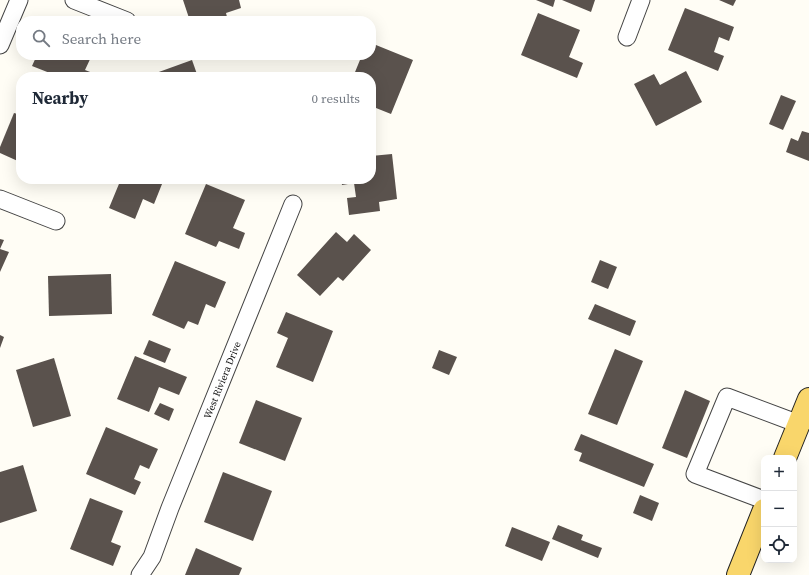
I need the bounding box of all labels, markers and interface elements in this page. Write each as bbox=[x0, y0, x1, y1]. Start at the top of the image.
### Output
search box bbox=[16, 16, 376, 60]
icon: search bbox=[30, 27, 52, 49]
text: Search here bbox=[62, 28, 141, 49]
text: Nearby bbox=[32, 86, 88, 110]
text: 0 results bbox=[312, 90, 360, 107]
street label: West Riviera Drive bbox=[201, 340, 244, 421]
map controls bbox=[761, 455, 797, 563]
button: + bbox=[761, 455, 797, 491]
button: − bbox=[761, 491, 797, 527]
button: locate bbox=[761, 527, 797, 563]

